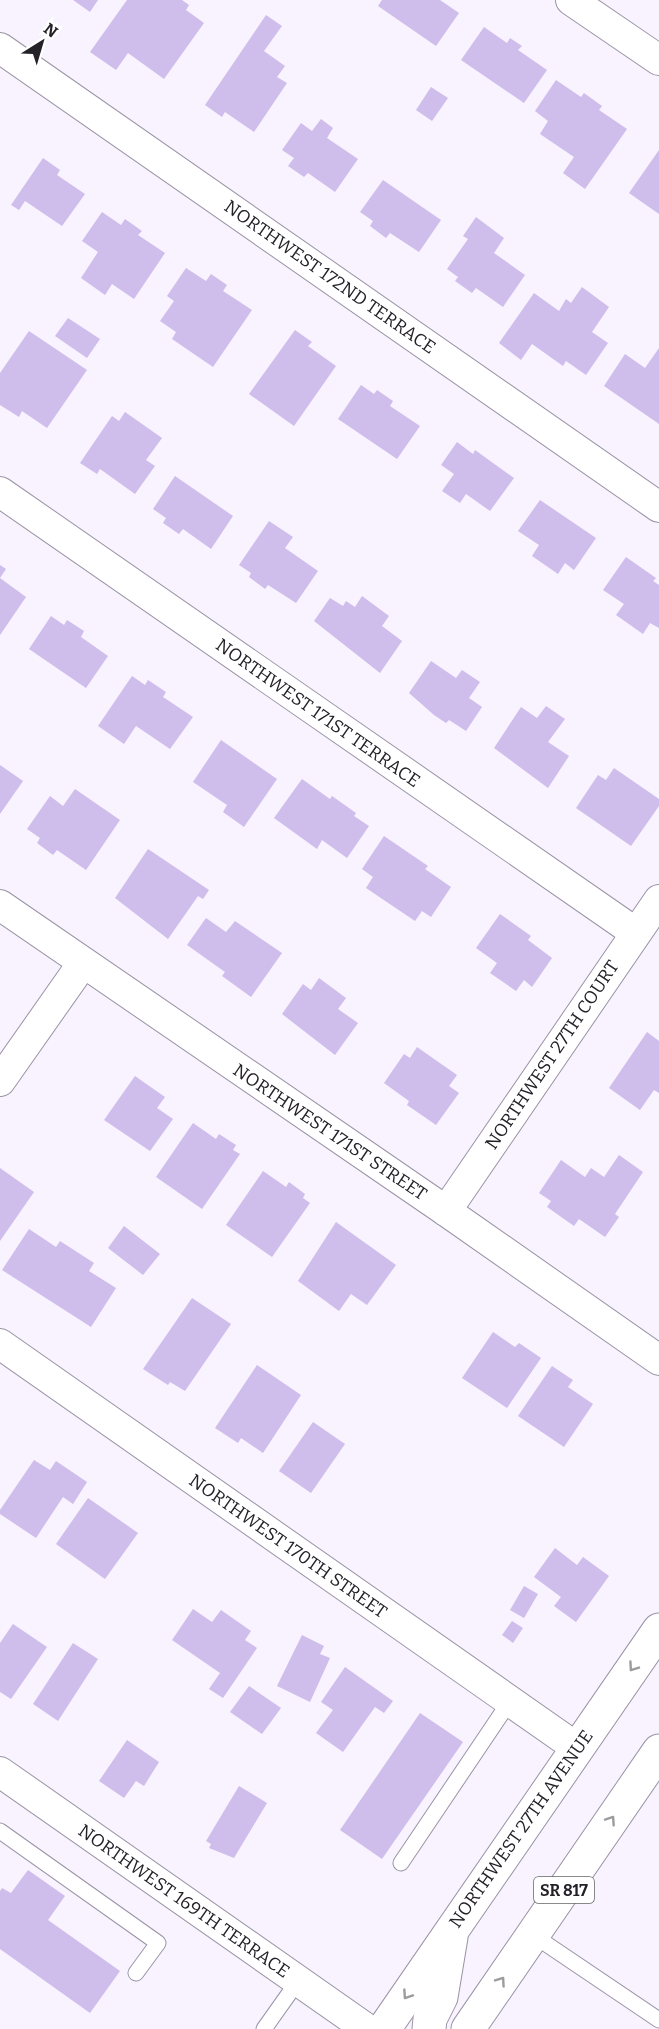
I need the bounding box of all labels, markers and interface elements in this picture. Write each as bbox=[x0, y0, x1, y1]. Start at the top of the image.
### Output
north arrow bbox=[12, 12, 72, 72]
text: N bbox=[40, 19, 61, 42]
street label: NORTHWEST 172ND TERRACE bbox=[220, 195, 440, 359]
street label: NORTHWEST 171ST TERRACE bbox=[212, 634, 424, 792]
street label: NORTHWEST 27TH COURT bbox=[481, 956, 624, 1154]
street label: NORTHWEST 171ST STREET bbox=[229, 1059, 431, 1205]
street label: NORTHWEST 170TH STREET bbox=[185, 1469, 391, 1623]
one-way arrow bbox=[629, 1661, 640, 1672]
street label: NORTHWEST 27TH AVENUE bbox=[444, 1726, 598, 1932]
one-way arrow bbox=[604, 1816, 615, 1827]
street label: NORTHWEST 169TH TERRACE bbox=[74, 1819, 294, 1983]
road number: SR 817 bbox=[534, 1877, 594, 1903]
one-way arrow bbox=[494, 1977, 505, 1988]
one-way arrow bbox=[403, 1989, 414, 2000]

